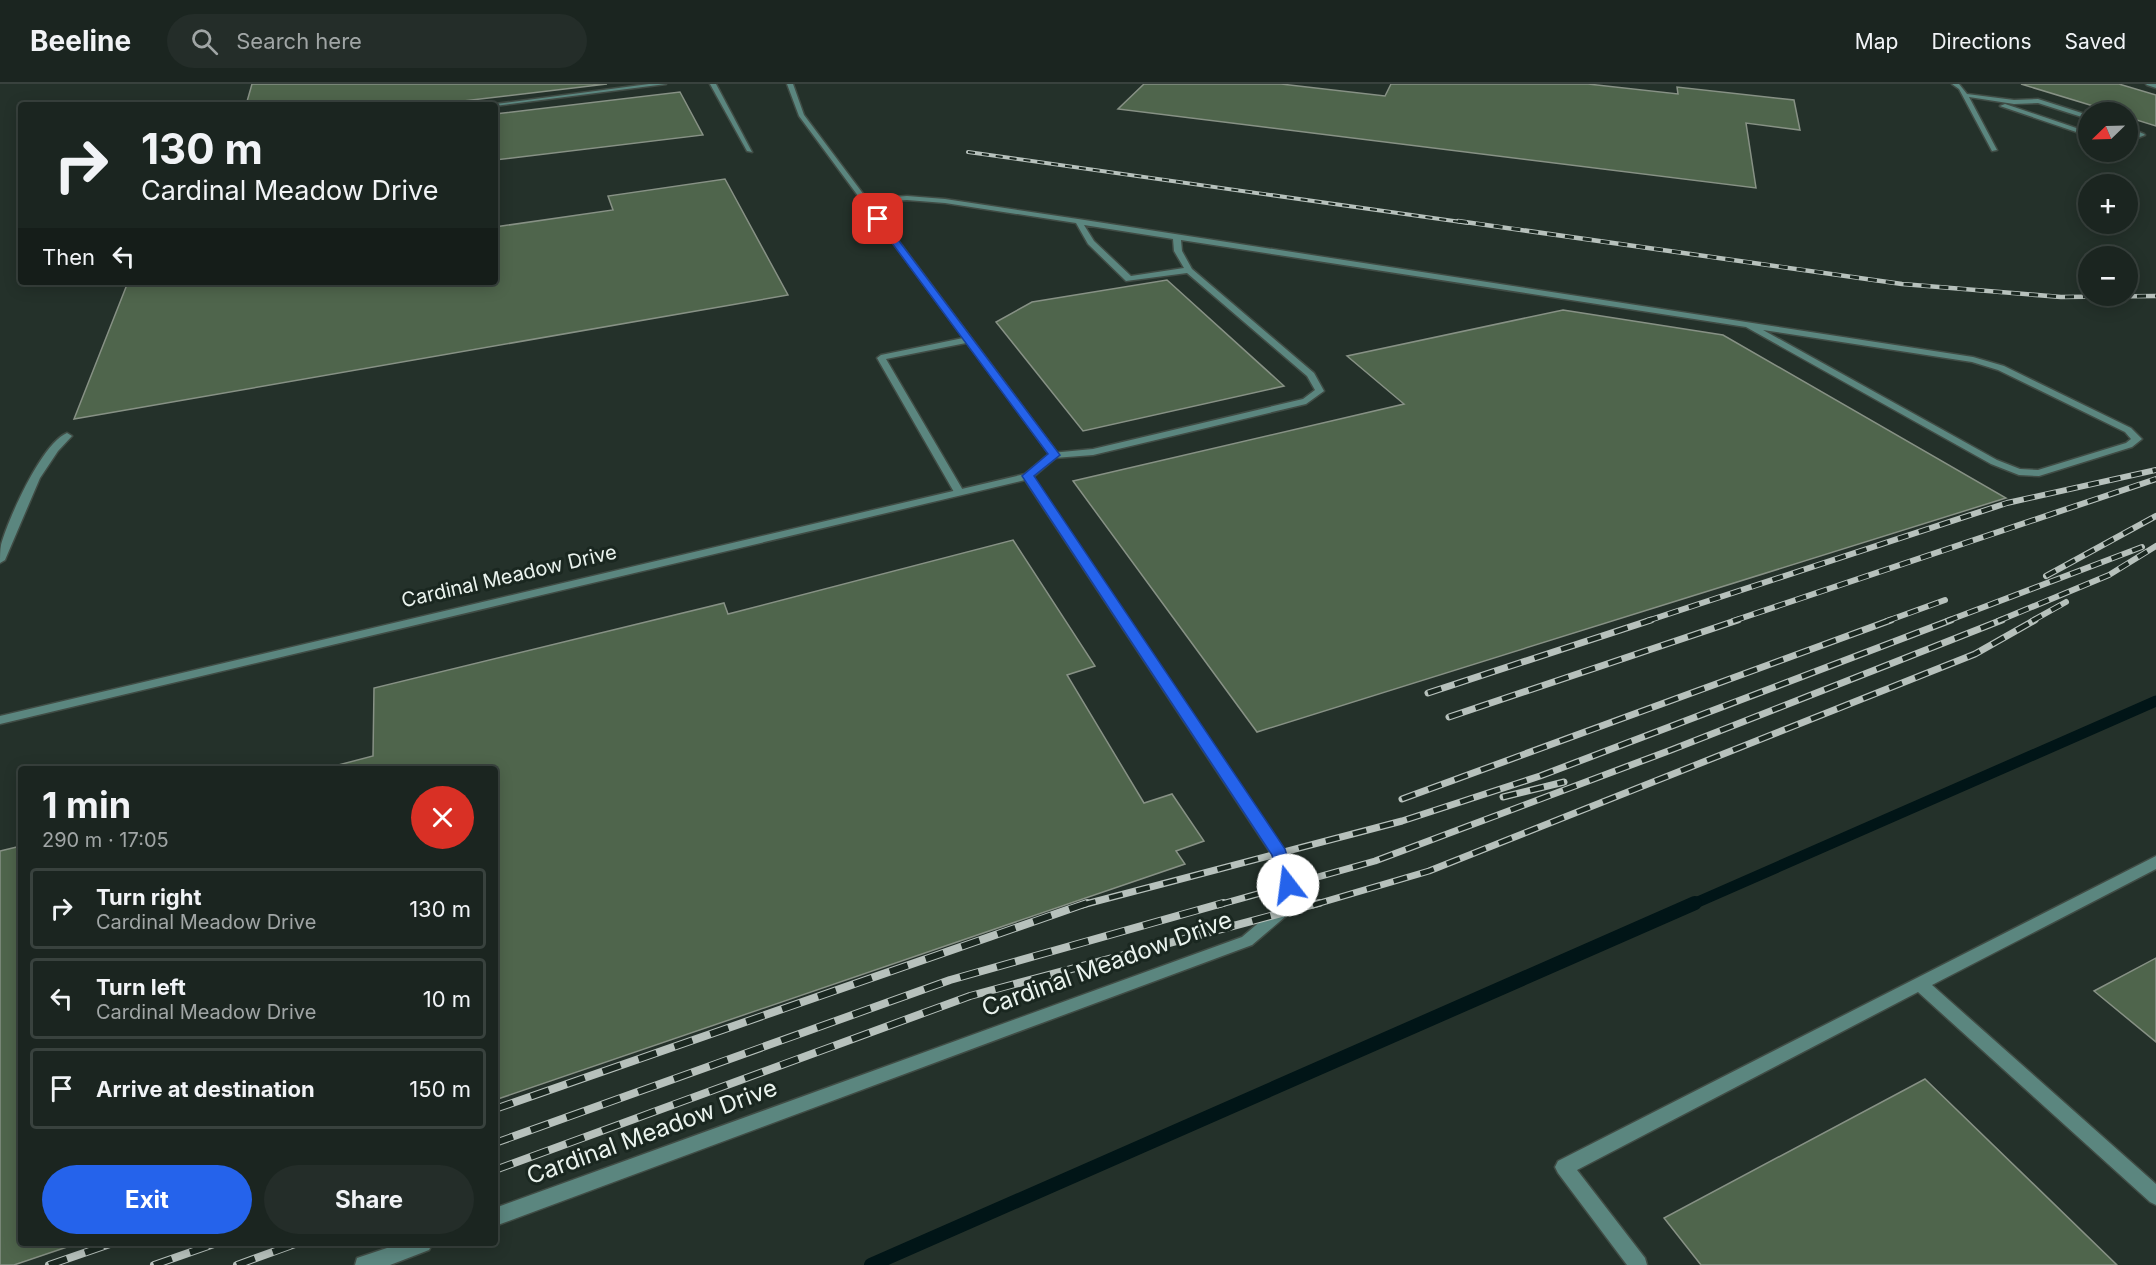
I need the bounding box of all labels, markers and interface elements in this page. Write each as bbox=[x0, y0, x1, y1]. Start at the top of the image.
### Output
search box bbox=[167, 14, 587, 68]
text: Beeline bbox=[30, 24, 131, 58]
icon: search bbox=[188, 25, 221, 58]
text: Search here bbox=[236, 28, 362, 54]
text: Map bbox=[1855, 29, 1898, 54]
text: Directions bbox=[1931, 29, 2032, 54]
text: Saved bbox=[2065, 29, 2126, 54]
north arrow bbox=[2078, 102, 2138, 162]
map controls bbox=[2078, 102, 2138, 306]
text: 130 m bbox=[141, 123, 263, 174]
icon: right bbox=[42, 126, 120, 204]
text: Cardinal Meadow Drive bbox=[141, 174, 438, 207]
button: + bbox=[2078, 174, 2138, 234]
pin bbox=[852, 193, 903, 244]
icon: arrive bbox=[861, 202, 894, 235]
icon: left bbox=[107, 240, 140, 273]
text: Then bbox=[42, 244, 95, 270]
button: − bbox=[2078, 246, 2138, 306]
street label: Cardinal Meadow Drive bbox=[399, 540, 619, 612]
text: 1 min bbox=[42, 783, 131, 827]
button: close bbox=[411, 786, 474, 849]
text: 290 m · 17:05 bbox=[42, 828, 169, 852]
position arrow bbox=[1256, 853, 1320, 917]
text: Turn right bbox=[96, 884, 202, 910]
icon: right bbox=[45, 892, 78, 925]
text: 130 m bbox=[409, 896, 471, 922]
street label: Cardinal Meadow Drive bbox=[978, 905, 1236, 1022]
text: Cardinal Meadow Drive bbox=[96, 910, 316, 934]
text: Turn left bbox=[96, 974, 186, 1000]
icon: left bbox=[45, 982, 78, 1015]
text: 10 m bbox=[423, 986, 471, 1012]
text: Cardinal Meadow Drive bbox=[96, 1000, 316, 1024]
icon: arrive bbox=[45, 1072, 78, 1105]
street label: Cardinal Meadow Drive bbox=[523, 1073, 781, 1190]
text: Arrive at destination bbox=[96, 1076, 315, 1102]
text: 150 m bbox=[409, 1076, 471, 1102]
button: Exit bbox=[42, 1165, 252, 1234]
button: Share bbox=[264, 1165, 474, 1234]

